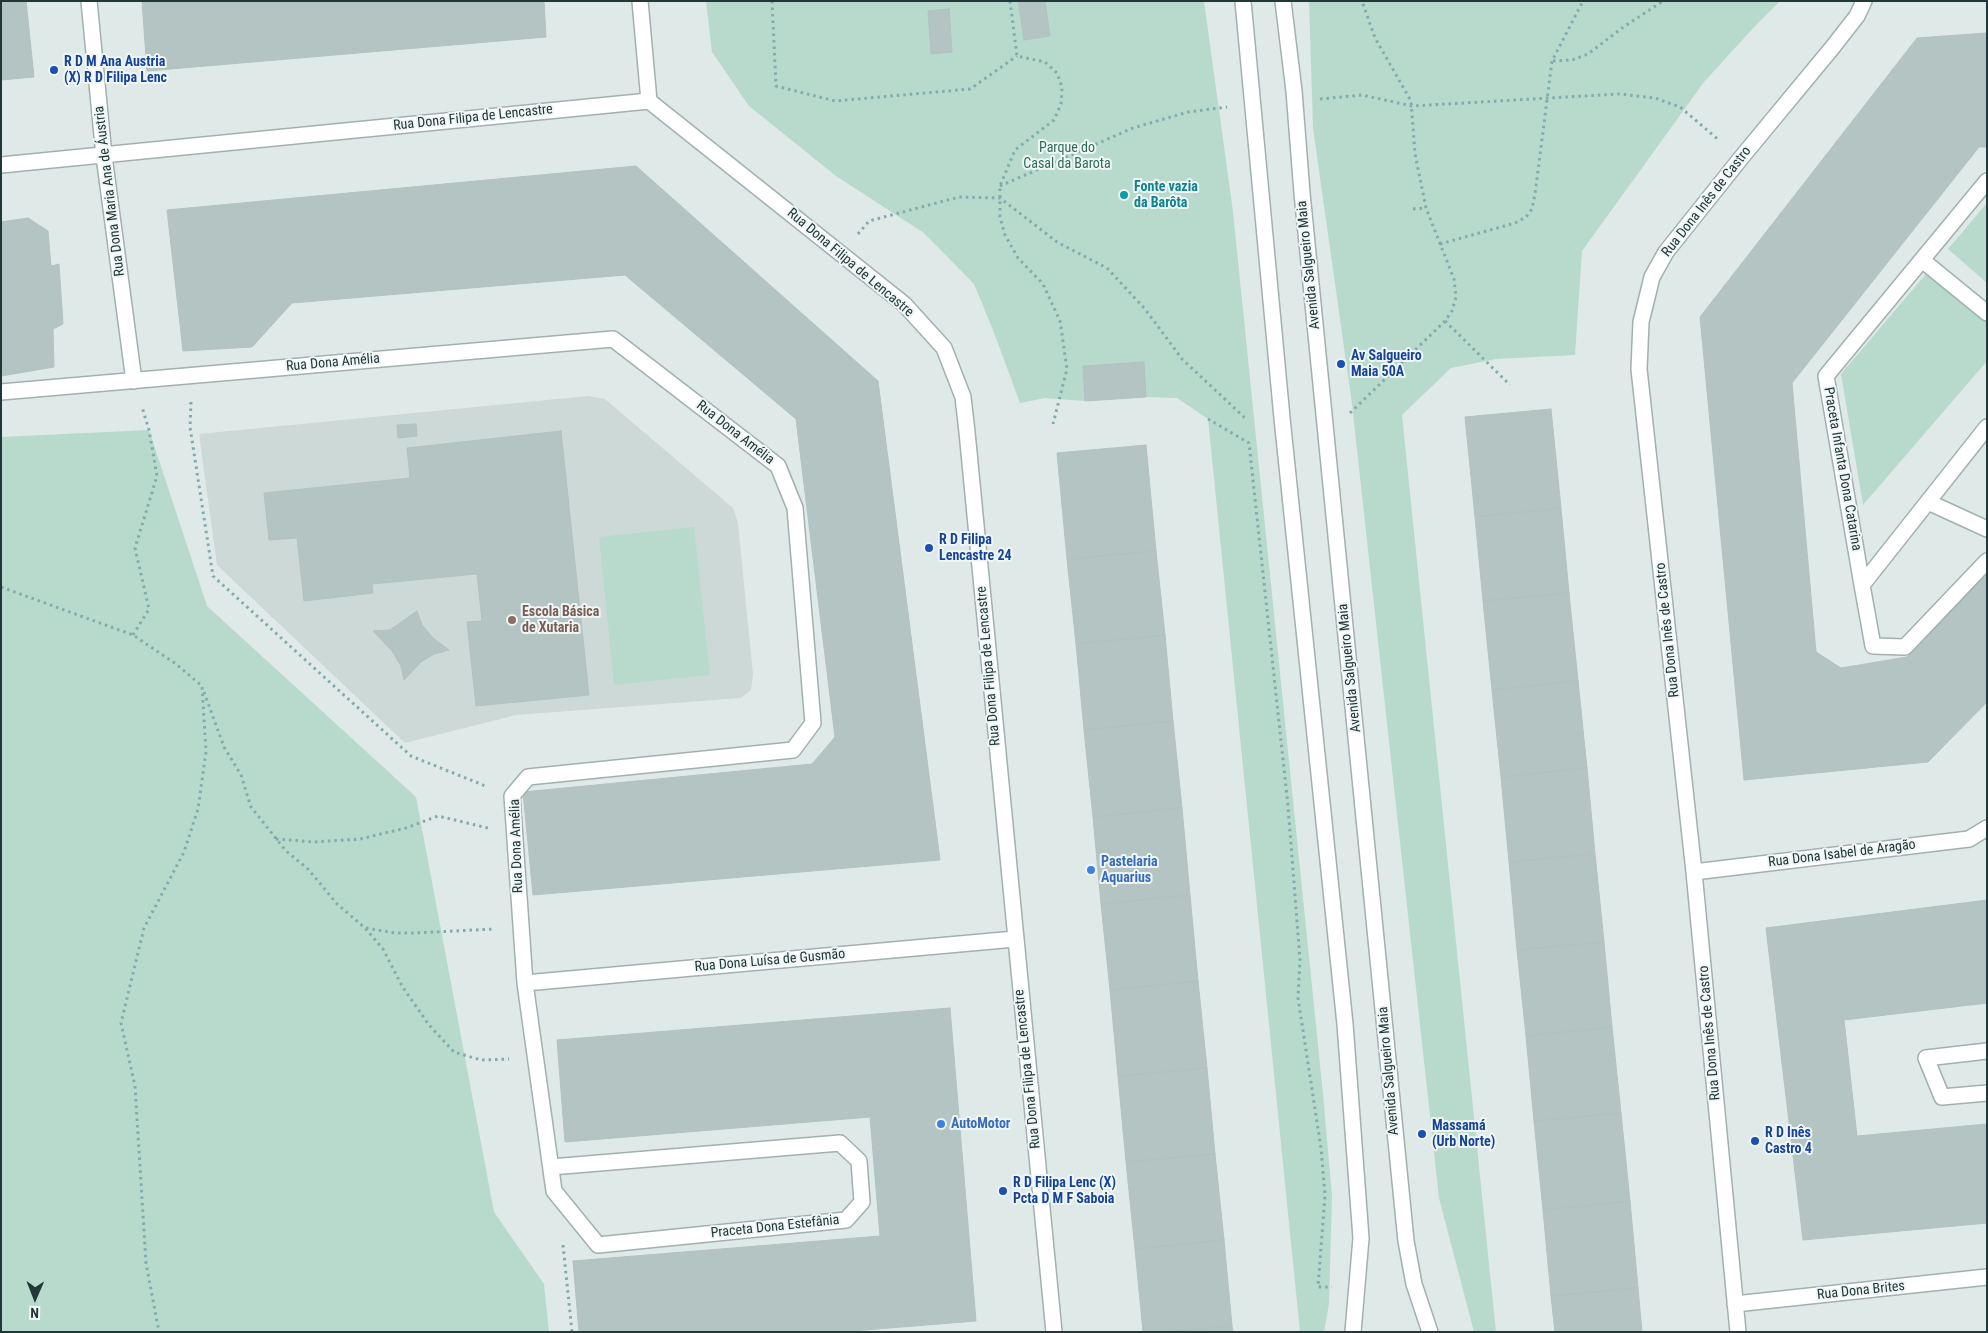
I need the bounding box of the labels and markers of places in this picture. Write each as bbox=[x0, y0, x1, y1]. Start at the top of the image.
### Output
place label: R D M Ana Austria (X) R D Filipa Lenc bbox=[64, 54, 167, 86]
marker: R D M Ana Austria (X) R D Filipa Lenc bbox=[48, 64, 60, 76]
place label: Fonte vazia da Barôta bbox=[1134, 179, 1198, 212]
marker: Fonte vazia da Barôta bbox=[1118, 189, 1130, 201]
place label: Av Salgueiro Maia 50A bbox=[1351, 348, 1422, 381]
marker: Av Salgueiro Maia 50A bbox=[1335, 358, 1347, 370]
place label: R D Filipa Lencastre 24 bbox=[939, 532, 1012, 564]
marker: R D Filipa Lencastre 24 bbox=[923, 542, 935, 554]
place label: Escola Básica de Xutaria bbox=[522, 604, 599, 636]
marker: Escola Básica de Xutaria bbox=[506, 614, 518, 626]
place label: Pastelaria Aquarius bbox=[1101, 854, 1158, 886]
marker: Pastelaria Aquarius bbox=[1085, 864, 1097, 876]
place label: AutoMotor bbox=[951, 1116, 1010, 1132]
marker: AutoMotor bbox=[935, 1118, 947, 1130]
place label: Massamá (Urb Norte) bbox=[1432, 1118, 1495, 1150]
place label: R D Inês Castro 4 bbox=[1765, 1125, 1812, 1158]
marker: Massamá (Urb Norte) bbox=[1416, 1128, 1428, 1140]
marker: R D Inês Castro 4 bbox=[1749, 1135, 1761, 1147]
place label: R D Filipa Lenc (X) Pcta D M F Saboia bbox=[1013, 1175, 1116, 1208]
marker: R D Filipa Lenc (X) Pcta D M F Saboia bbox=[997, 1185, 1009, 1197]

